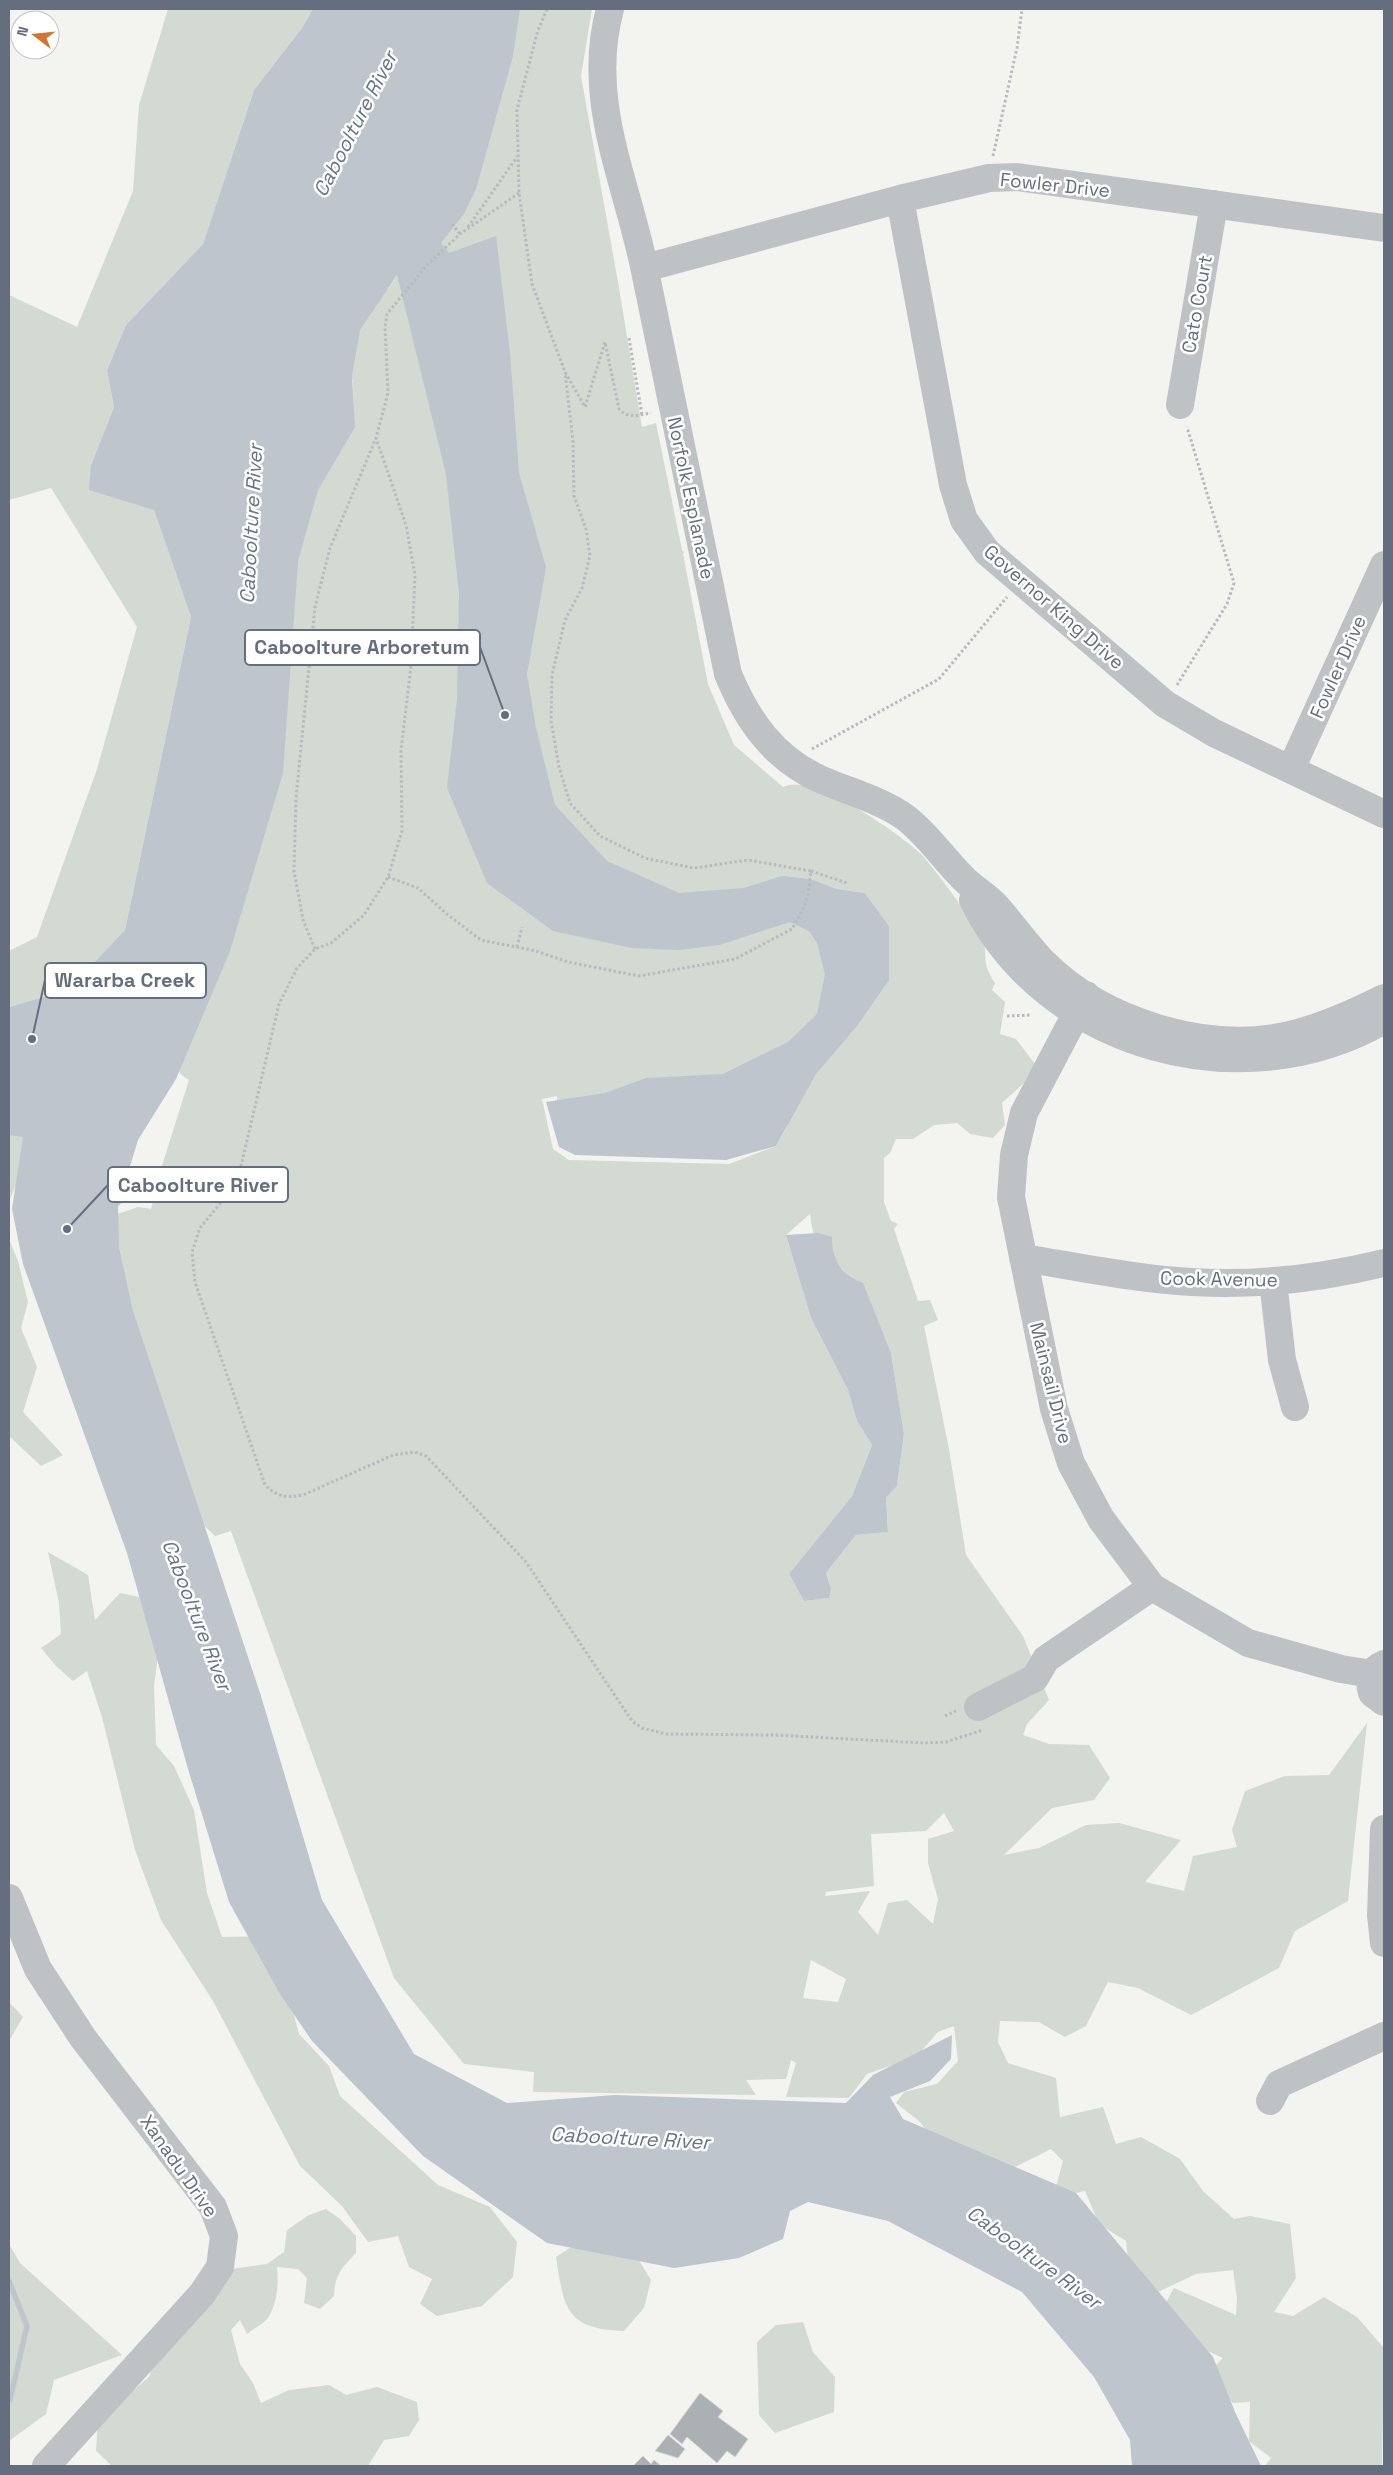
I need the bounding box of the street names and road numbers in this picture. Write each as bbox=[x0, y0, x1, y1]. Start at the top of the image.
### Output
street label: Fowler Drive bbox=[999, 167, 1111, 203]
street label: Cato Court bbox=[1176, 253, 1218, 355]
street label: Norfolk Esplanade bbox=[662, 415, 720, 581]
street label: Governor King Drive bbox=[979, 539, 1129, 675]
street label: Fowler Drive bbox=[1304, 611, 1372, 723]
street label: Cook Avenue bbox=[1160, 1265, 1278, 1293]
street label: Mainsail Drive bbox=[1024, 1320, 1078, 1446]
street label: Xanadu Drive bbox=[134, 2110, 224, 2222]

